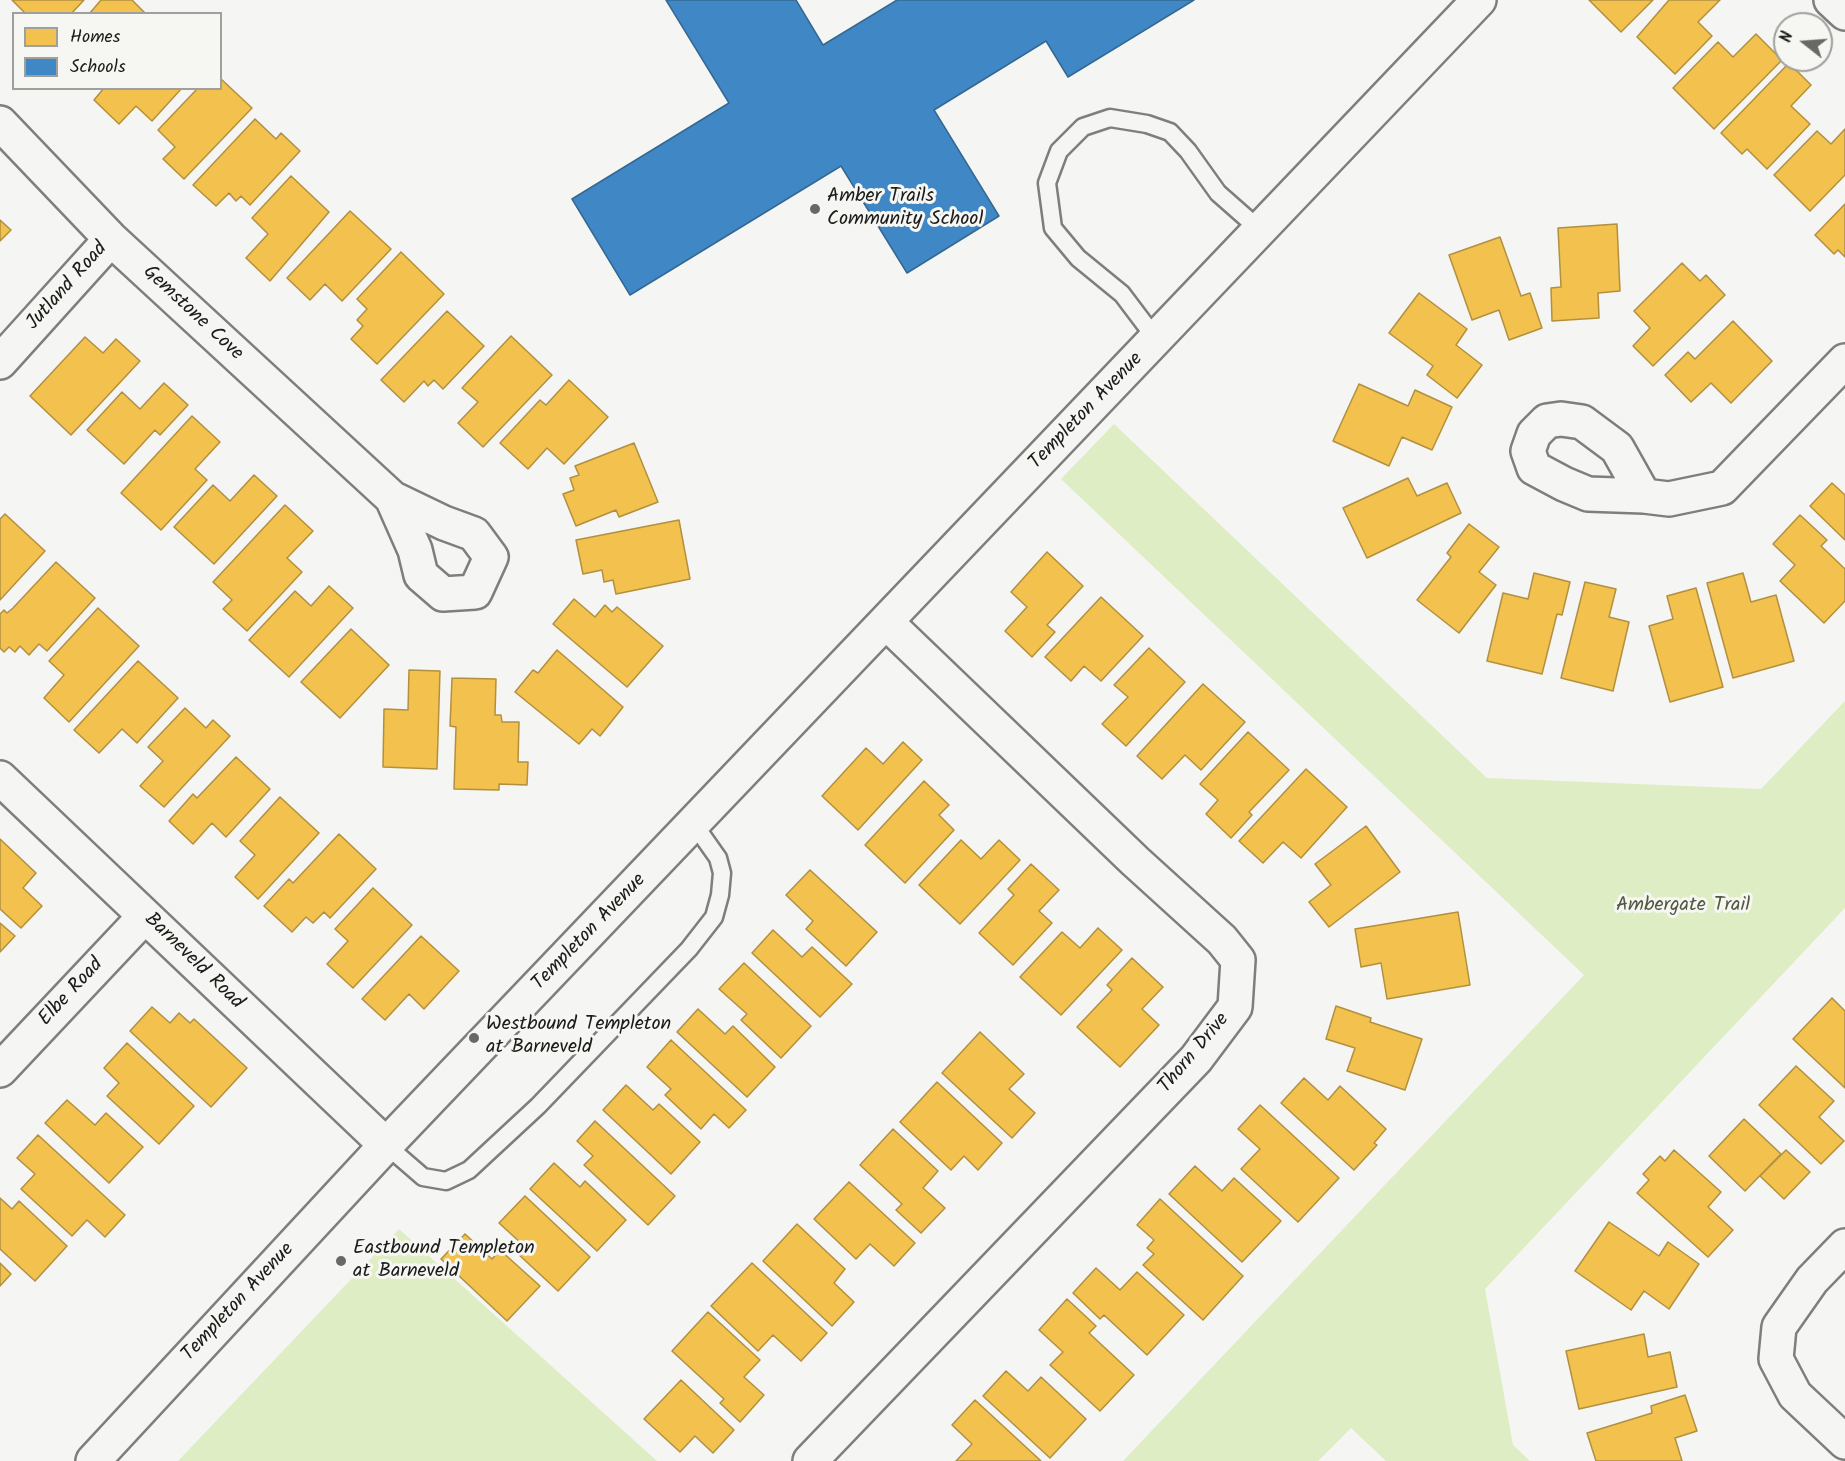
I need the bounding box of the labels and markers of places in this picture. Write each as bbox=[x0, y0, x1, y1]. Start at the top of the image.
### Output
place label: Amber Trails Community School bbox=[827, 186, 983, 233]
marker: Amber Trails Community School bbox=[808, 202, 822, 216]
place label: Westbound Templeton at Barneveld bbox=[486, 1014, 671, 1061]
marker: Westbound Templeton at Barneveld bbox=[467, 1031, 481, 1045]
place label: Eastbound Templeton at Barneveld bbox=[353, 1238, 535, 1285]
marker: Eastbound Templeton at Barneveld bbox=[334, 1254, 348, 1268]

